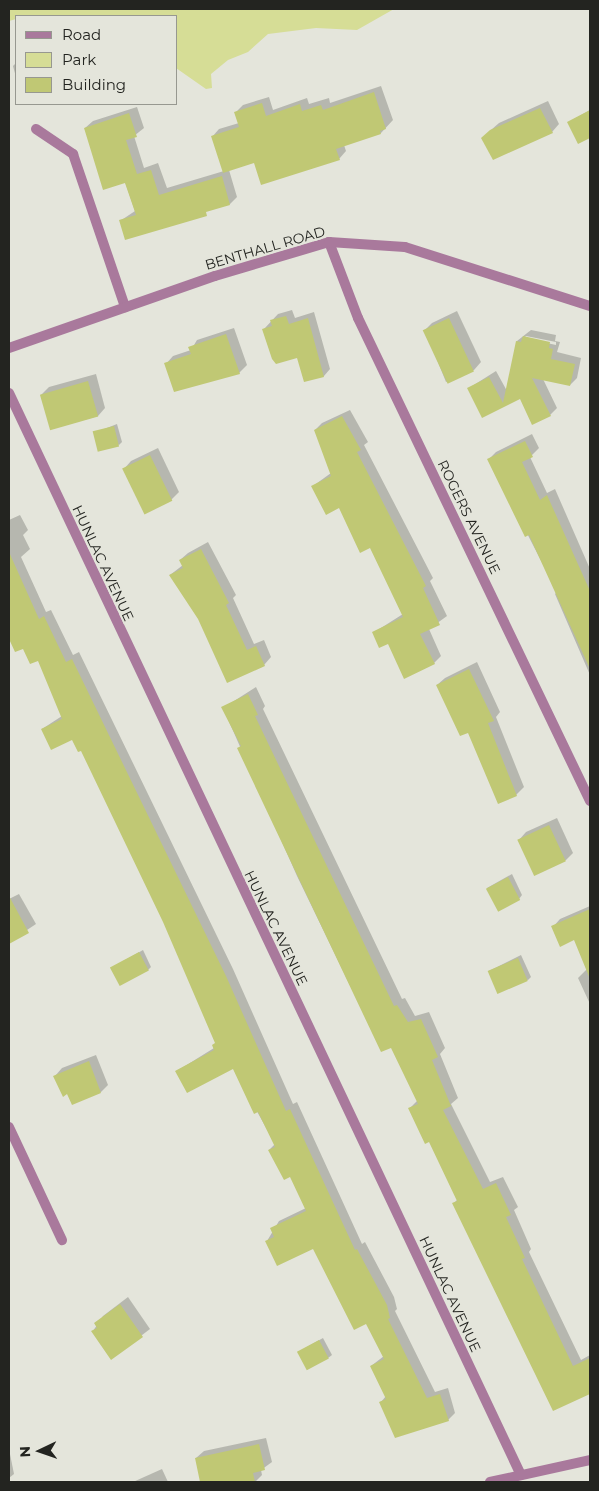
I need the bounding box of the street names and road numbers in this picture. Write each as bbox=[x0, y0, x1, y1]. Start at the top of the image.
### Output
street label: BENTHALL ROAD bbox=[203, 223, 327, 273]
street label: ROGERS AVENUE bbox=[434, 457, 504, 577]
street label: HUNLAC AVENUE bbox=[69, 502, 137, 624]
street label: HUNLAC AVENUE bbox=[241, 868, 311, 988]
street label: HUNLAC AVENUE bbox=[416, 1233, 484, 1355]

